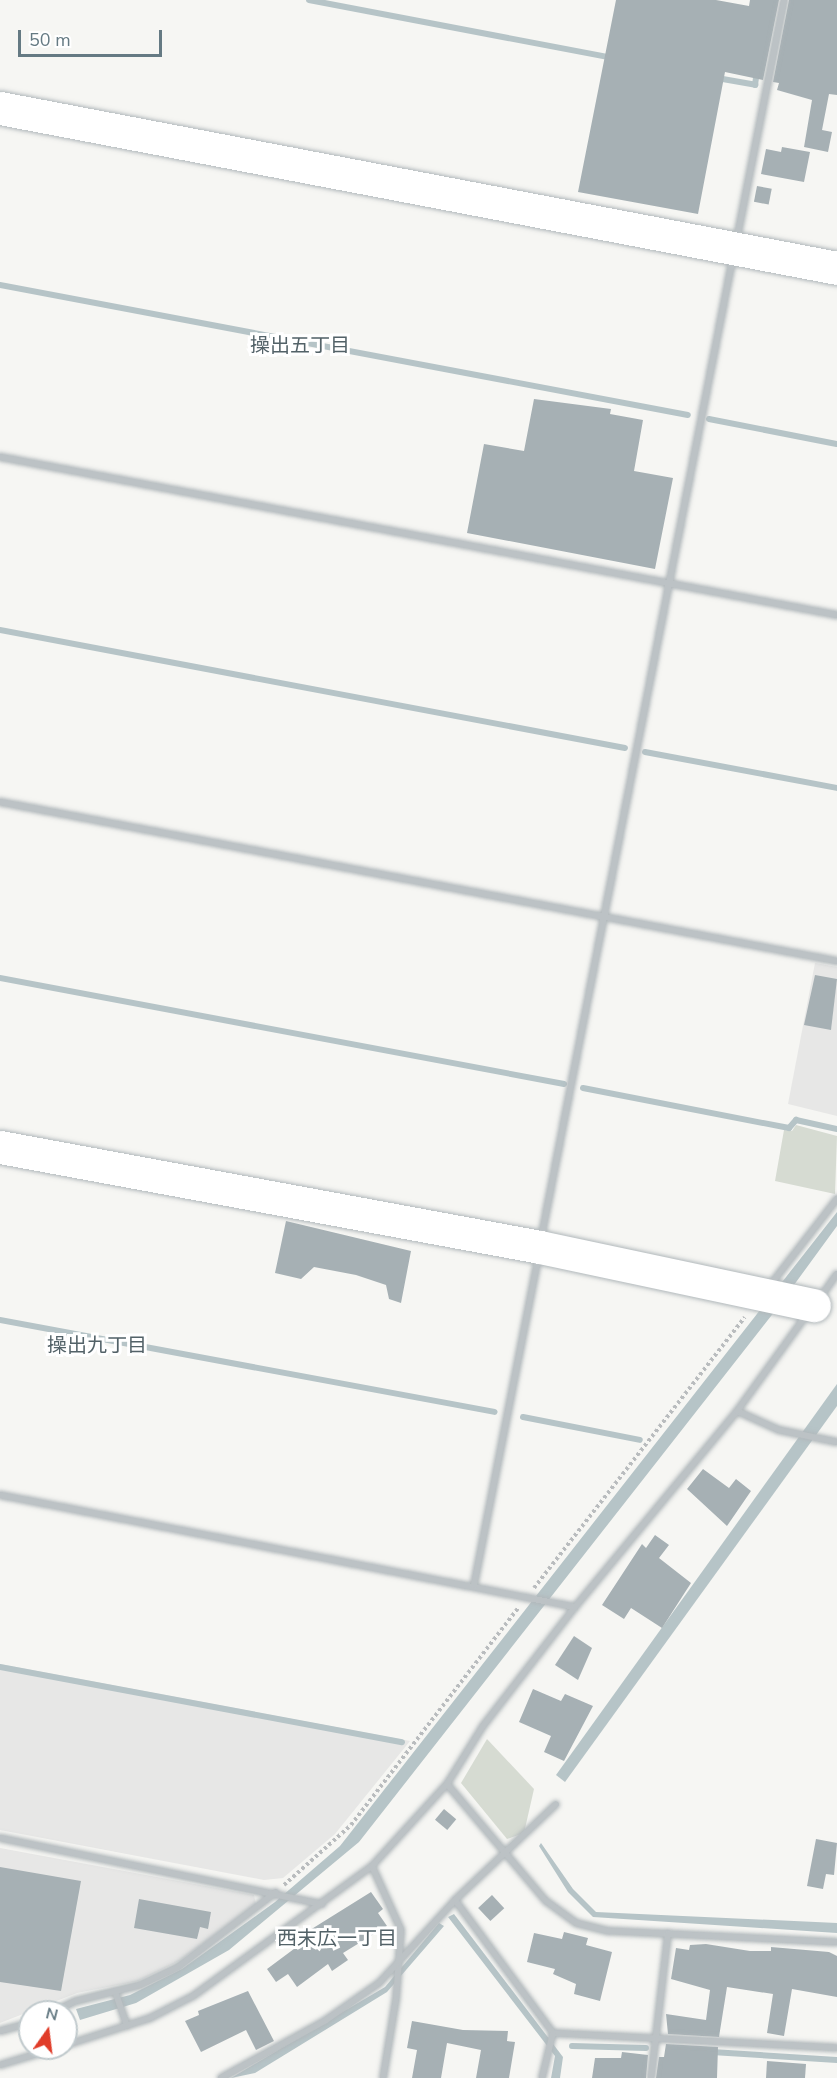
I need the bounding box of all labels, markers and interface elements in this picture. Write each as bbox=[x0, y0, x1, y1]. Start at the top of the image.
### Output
scale bar bbox=[21, 18, 165, 56]
text: 50 m bbox=[29, 28, 71, 52]
district label: 操出五丁目 bbox=[250, 333, 350, 357]
district label: 操出九丁目 bbox=[47, 1333, 147, 1357]
district label: 西末広一丁目 bbox=[277, 1926, 397, 1950]
north arrow bbox=[18, 2000, 78, 2060]
text: N bbox=[43, 2002, 60, 2027]

